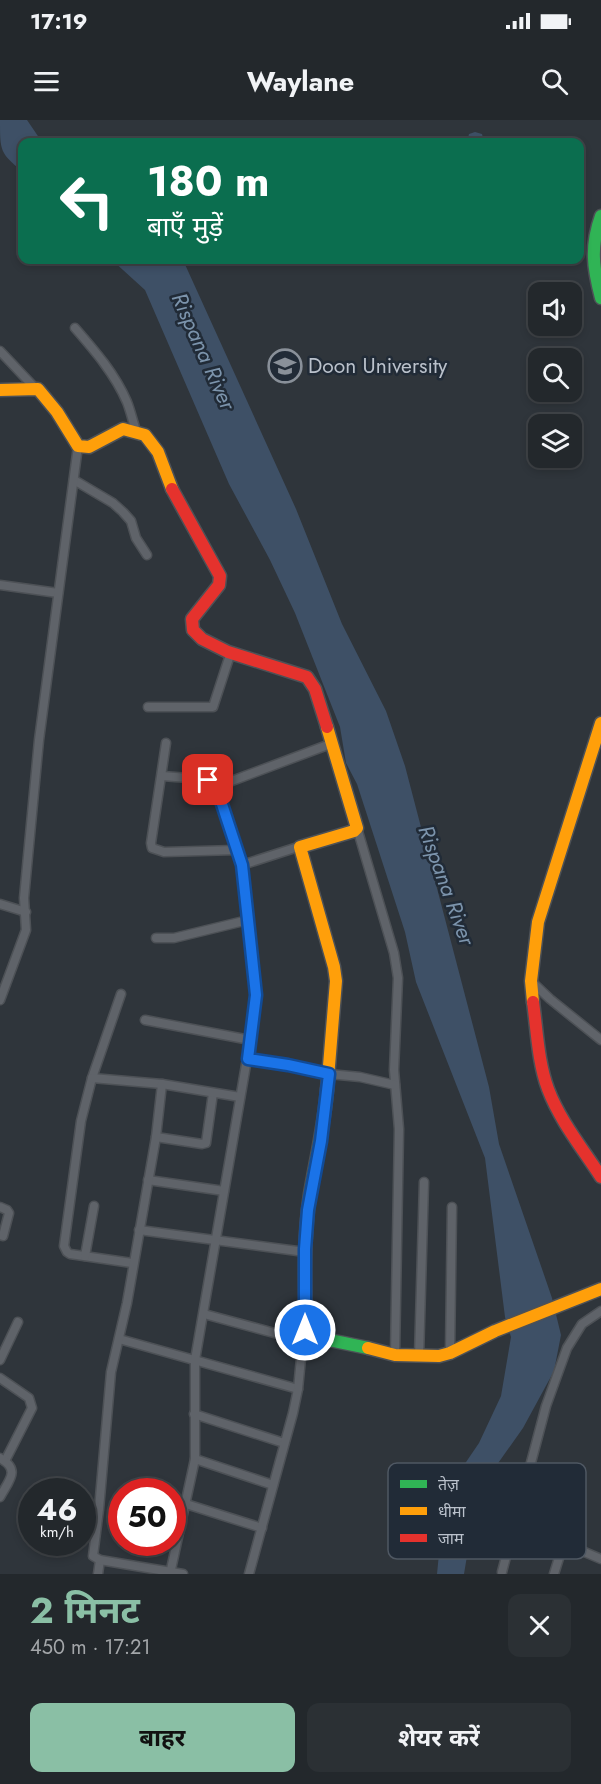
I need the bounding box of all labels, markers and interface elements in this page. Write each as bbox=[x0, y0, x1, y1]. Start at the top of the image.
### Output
text: 17:19 bbox=[30, 5, 87, 37]
text: Waylane bbox=[247, 62, 354, 101]
icon: menu bbox=[30, 65, 63, 98]
icon: search bbox=[538, 65, 571, 98]
text: 180 m bbox=[147, 151, 270, 212]
icon: left bbox=[48, 162, 126, 240]
text: बाएँ मुड़ें bbox=[147, 207, 223, 246]
map controls bbox=[528, 282, 582, 468]
button: sound bbox=[528, 282, 582, 336]
water label: Rispana River bbox=[164, 287, 245, 416]
school or university icon: Doon University bbox=[267, 348, 303, 384]
button: search bbox=[528, 348, 582, 402]
place label: Doon University bbox=[308, 351, 448, 381]
button: layers bbox=[528, 414, 582, 468]
pin bbox=[182, 754, 233, 805]
icon: arrive bbox=[191, 763, 224, 796]
water label: Rispana River bbox=[411, 821, 484, 951]
position arrow bbox=[273, 1298, 337, 1362]
legend bbox=[388, 1463, 586, 1559]
text: तेज़ bbox=[438, 1473, 460, 1496]
speed limit sign: 50 bbox=[108, 1478, 186, 1556]
text: 46 bbox=[36, 1488, 78, 1531]
text: धीमा bbox=[438, 1500, 467, 1523]
text: km/h bbox=[40, 1521, 74, 1543]
text: जाम bbox=[438, 1527, 464, 1550]
text: 2 मिनट bbox=[30, 1584, 140, 1636]
button: close bbox=[508, 1594, 571, 1657]
text: 450 m · 17:21 bbox=[30, 1633, 150, 1662]
button: बाहर bbox=[30, 1703, 295, 1772]
button: शेयर करें bbox=[307, 1703, 571, 1772]

